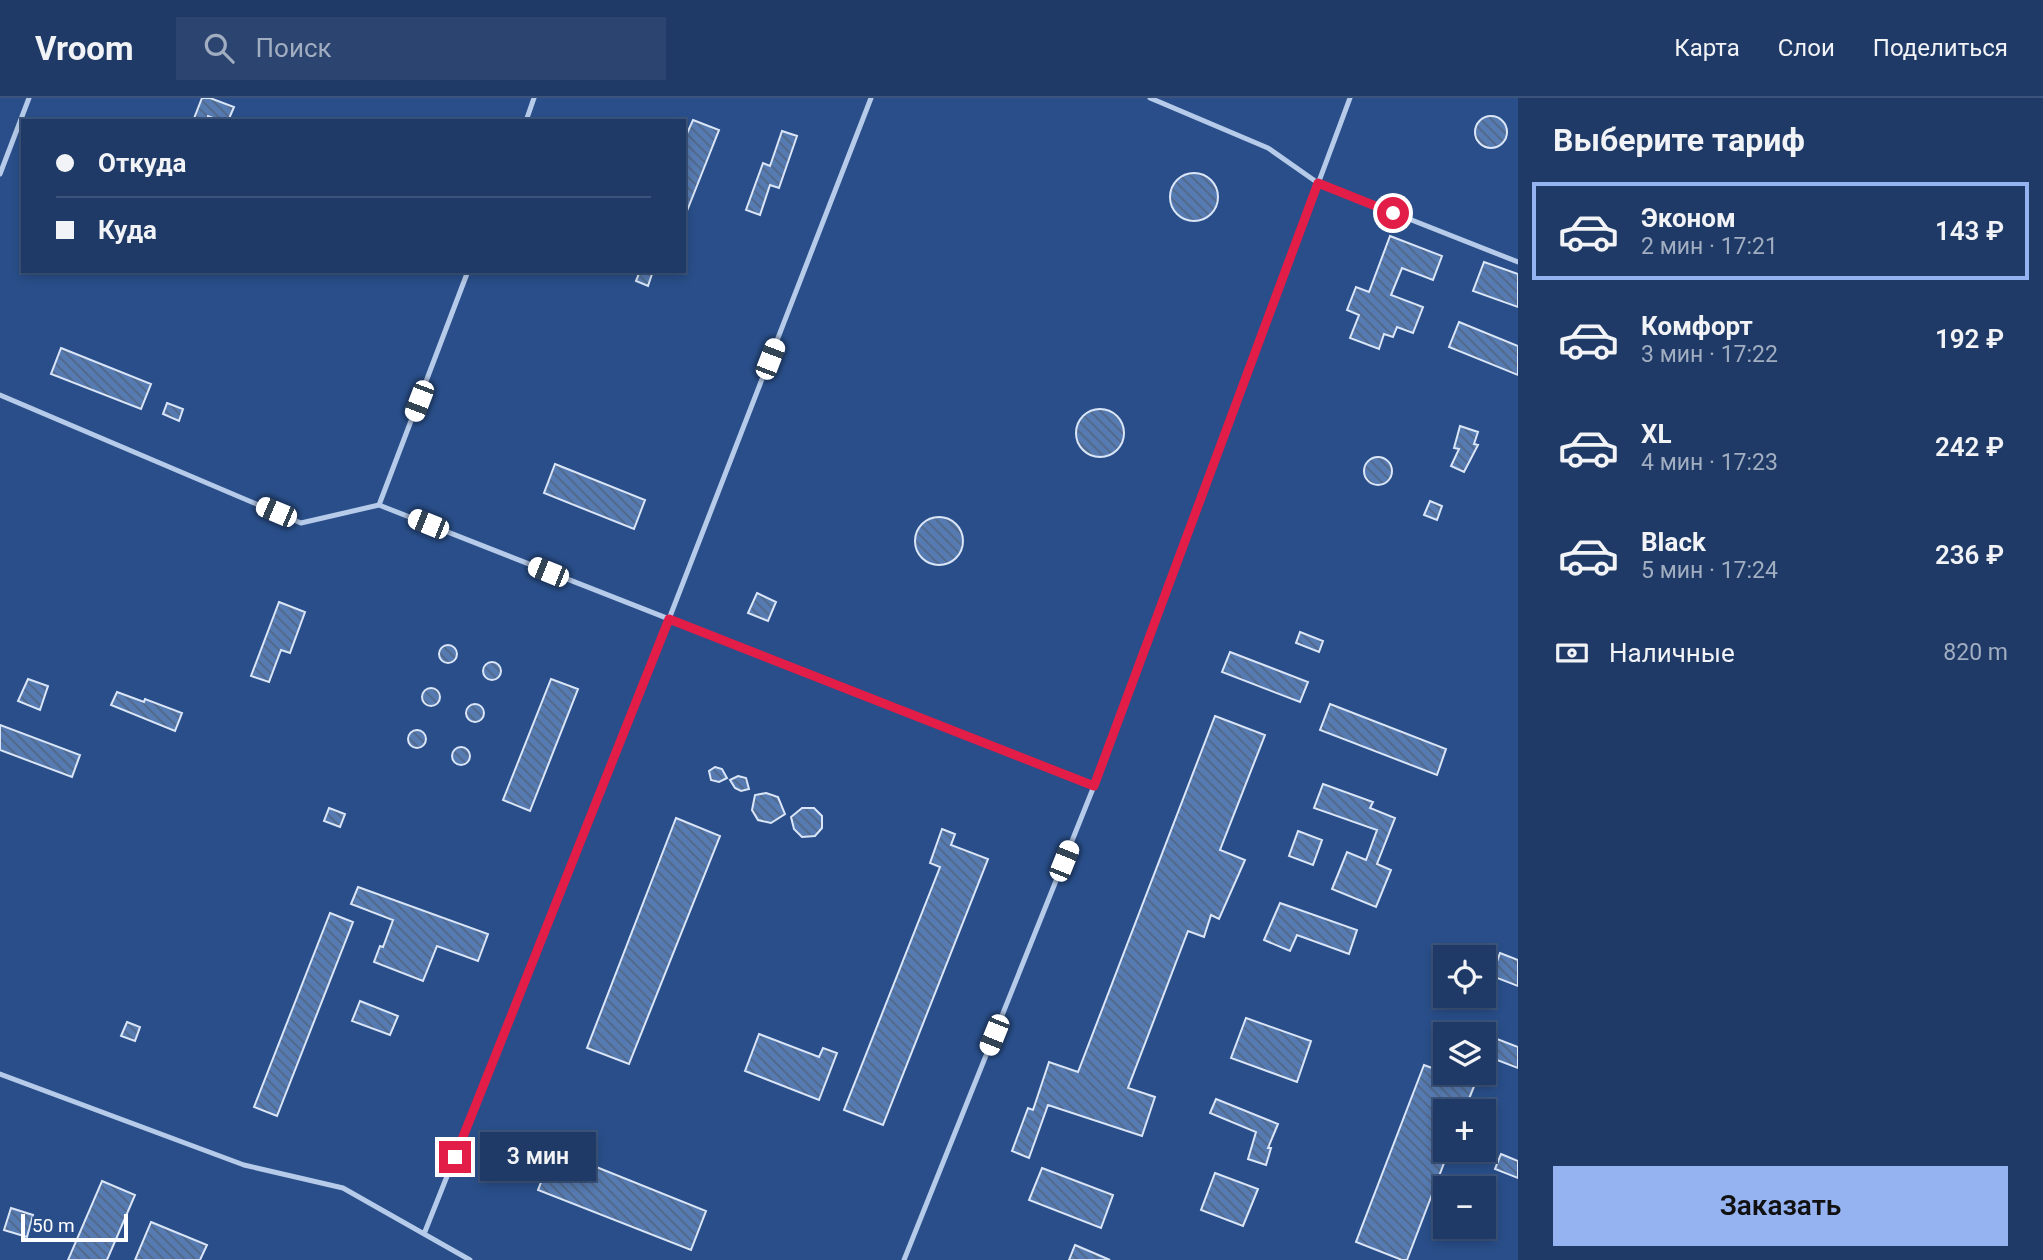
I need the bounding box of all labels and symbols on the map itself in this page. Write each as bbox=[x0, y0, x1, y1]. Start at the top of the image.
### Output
route start bbox=[1377, 197, 1409, 229]
car bbox=[753, 336, 788, 382]
car bbox=[402, 378, 437, 424]
car bbox=[253, 494, 300, 530]
car bbox=[405, 506, 452, 542]
car bbox=[525, 554, 572, 590]
car bbox=[1047, 838, 1082, 884]
car bbox=[977, 1012, 1012, 1058]
callout: 3 мин bbox=[480, 1132, 595, 1182]
route end bbox=[439, 1141, 471, 1173]
scale bar bbox=[21, 1211, 128, 1243]

